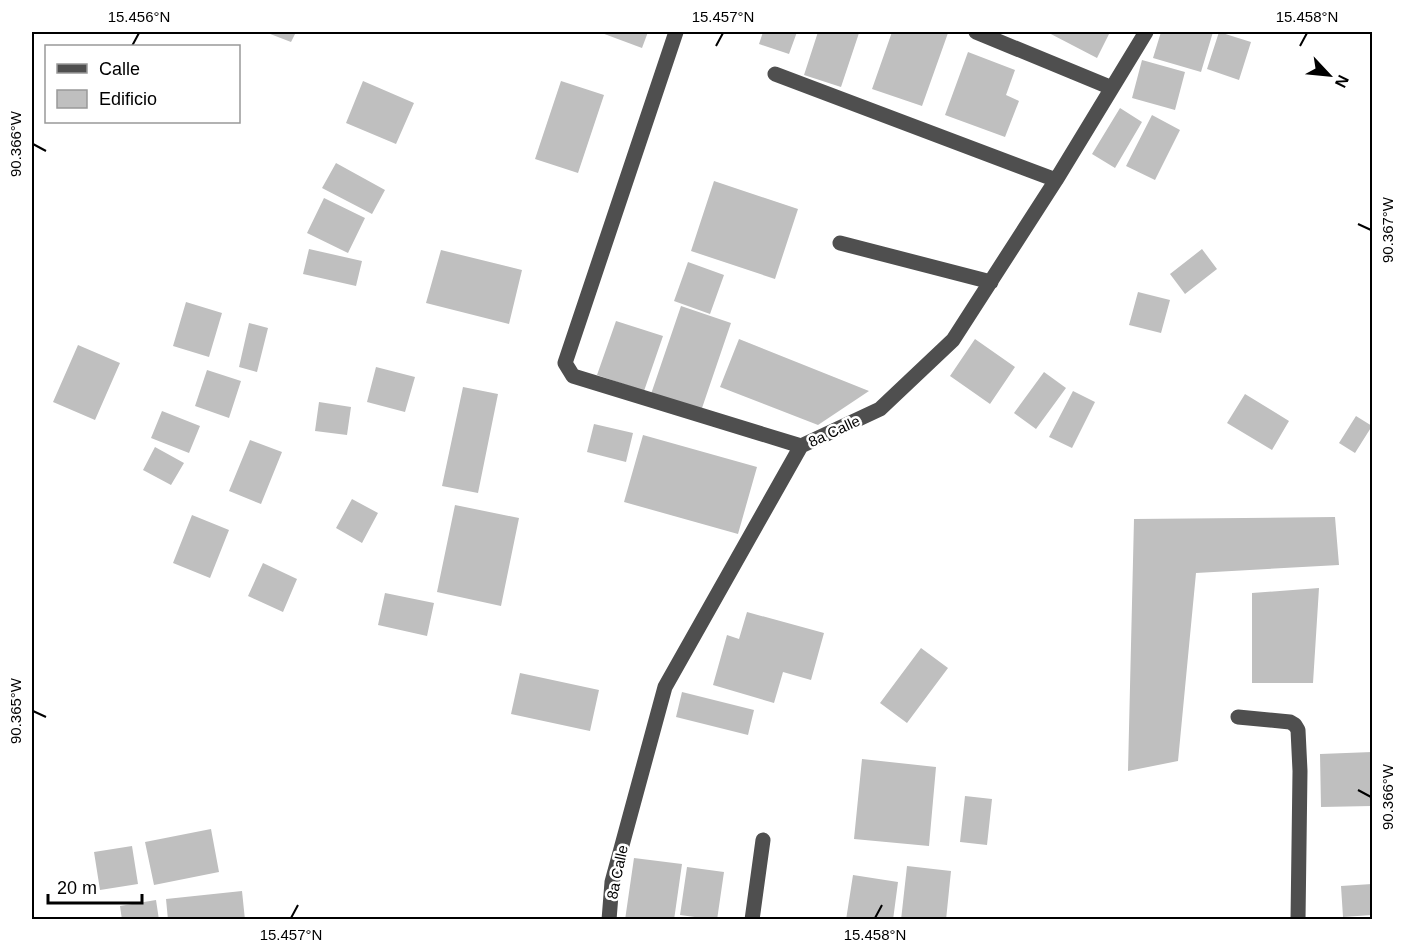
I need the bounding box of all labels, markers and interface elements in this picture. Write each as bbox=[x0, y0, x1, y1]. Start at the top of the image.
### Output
text: 15.456°N bbox=[108, 8, 170, 25]
text: 15.457°N bbox=[692, 8, 754, 25]
text: 15.458°N bbox=[1276, 8, 1338, 25]
legend bbox=[45, 45, 240, 123]
north arrow bbox=[1299, 45, 1359, 105]
text: Calle bbox=[99, 59, 140, 79]
text: N bbox=[1332, 72, 1352, 90]
text: Edificio bbox=[99, 89, 157, 109]
text: 90.366°W bbox=[7, 110, 24, 177]
text: 90.367°W bbox=[1379, 196, 1396, 263]
street label: 8a Calle bbox=[805, 412, 863, 450]
text: 90.365°W bbox=[7, 677, 24, 744]
text: 90.366°W bbox=[1379, 763, 1396, 830]
street label: 8a Calle bbox=[603, 843, 631, 901]
scale bar bbox=[48, 867, 142, 905]
text: 20 m bbox=[57, 878, 97, 898]
text: 15.457°N bbox=[260, 926, 322, 943]
text: 15.458°N bbox=[844, 926, 906, 943]

